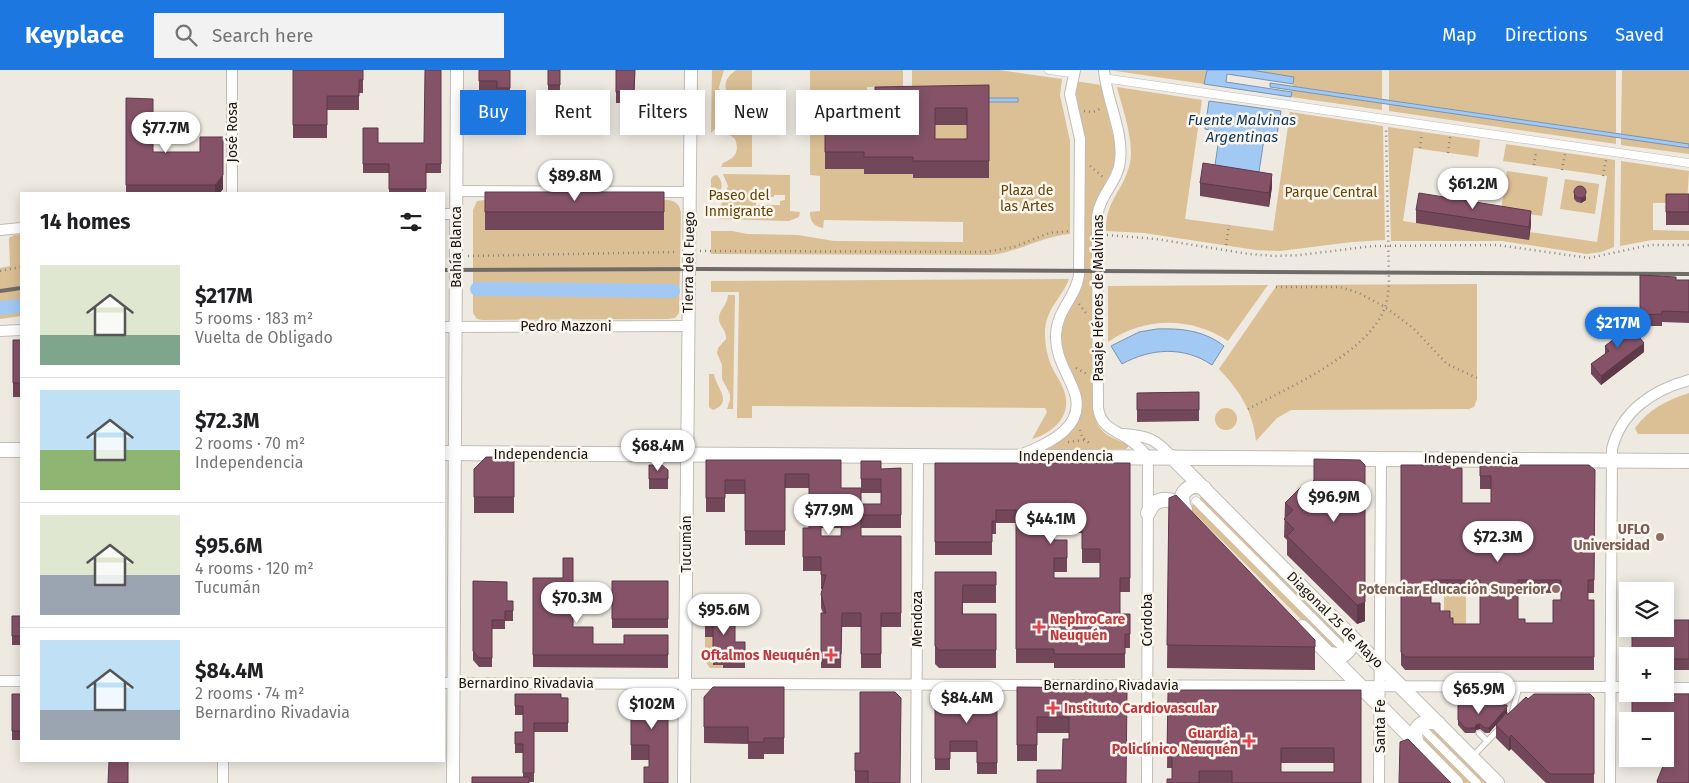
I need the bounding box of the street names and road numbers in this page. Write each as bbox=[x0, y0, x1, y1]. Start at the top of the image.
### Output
street label: José Rosa bbox=[224, 102, 241, 162]
street label: Bahía Blanca bbox=[448, 206, 465, 288]
street label: Tierra del Fuego bbox=[680, 211, 698, 313]
street label: Pasaje Héroes de Malvinas bbox=[1090, 214, 1107, 382]
street label: Pedro Mazzoni bbox=[520, 318, 612, 335]
street label: Independencia bbox=[494, 446, 588, 463]
street label: Independencia bbox=[1019, 448, 1113, 465]
street label: Independencia bbox=[1423, 450, 1519, 468]
street label: Tucumán bbox=[678, 515, 695, 573]
street label: Diagonal 25 de Mayo bbox=[1283, 568, 1387, 672]
street label: Mendoza bbox=[909, 591, 926, 647]
street label: Córdoba bbox=[1139, 593, 1156, 647]
street label: Bernardino Rivadavia bbox=[458, 675, 594, 692]
street label: Bernardino Rivadavia bbox=[1043, 677, 1179, 694]
street label: Santa Fe bbox=[1372, 699, 1389, 753]

